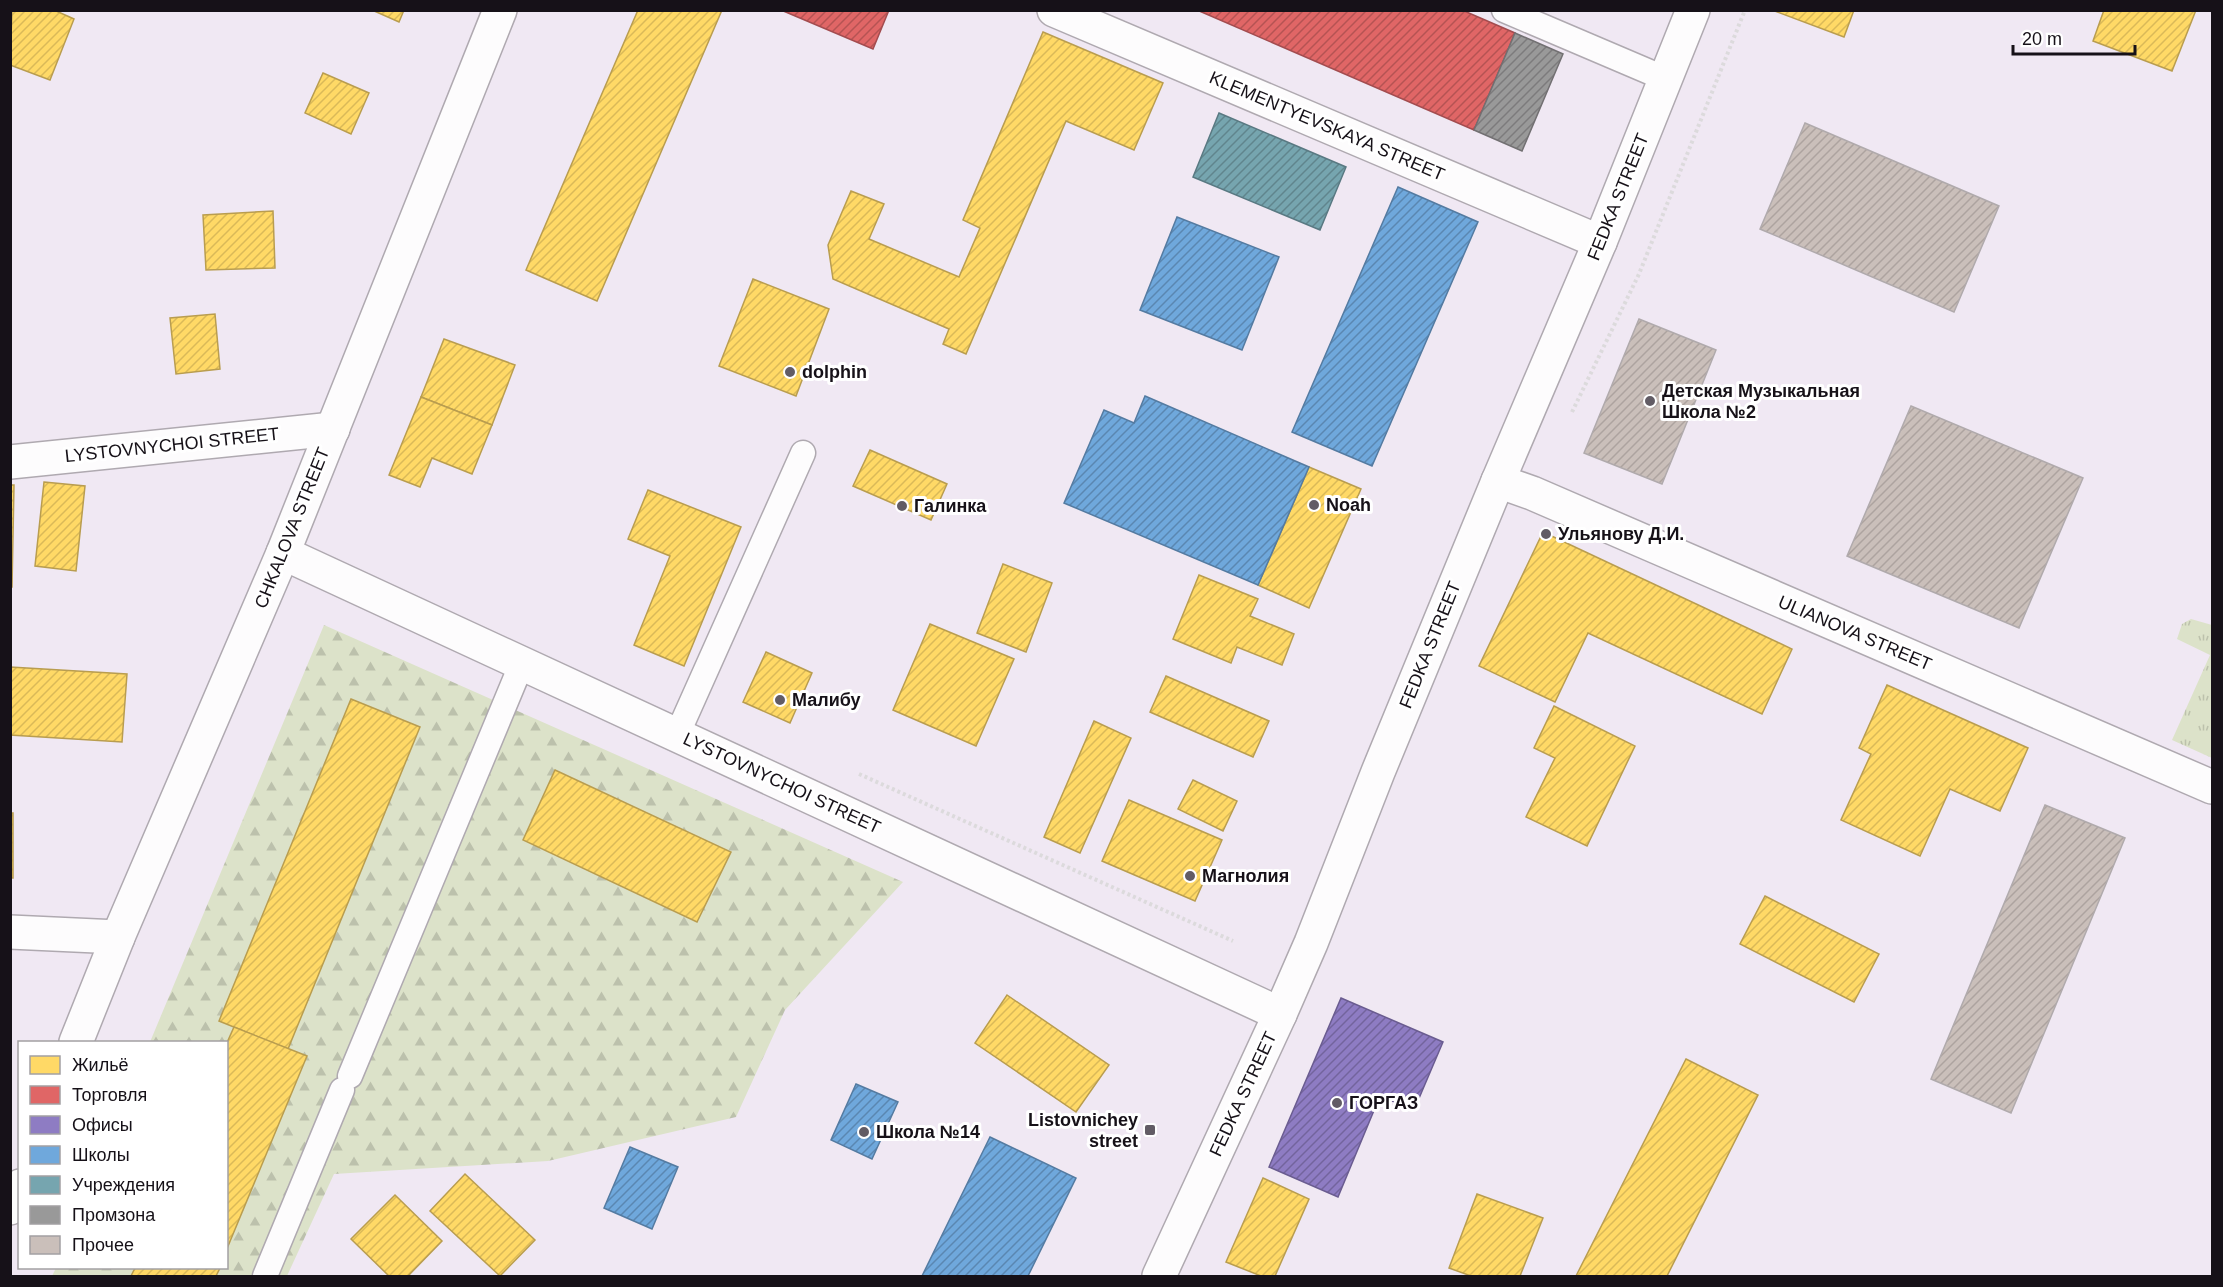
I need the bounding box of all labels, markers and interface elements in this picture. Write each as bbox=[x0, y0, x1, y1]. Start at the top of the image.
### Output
scale bar bbox=[2013, 18, 2134, 56]
text: 20 m bbox=[2022, 29, 2062, 49]
street label: KLEMENTYEVSKAYA STREET bbox=[1206, 67, 1448, 185]
street label: FEDKA STREET bbox=[1583, 131, 1653, 263]
place label: dolphin bbox=[802, 362, 867, 382]
marker: dolphin bbox=[783, 365, 797, 379]
place label: Детская Музыкальная Школа №2 bbox=[1662, 381, 1860, 422]
marker: Детская Музыкальная Школа №2 bbox=[1643, 394, 1657, 408]
street label: LYSTOVNYCHOI STREET bbox=[64, 424, 280, 466]
street label: CHKALOVA STREET bbox=[251, 445, 333, 611]
place label: Noah bbox=[1326, 495, 1371, 515]
place label: Галинка bbox=[914, 496, 987, 516]
marker: Noah bbox=[1307, 498, 1321, 512]
marker: Галинка bbox=[895, 499, 909, 513]
place label: Ульянову Д.И. bbox=[1558, 524, 1684, 544]
marker: Ульянову Д.И. bbox=[1539, 527, 1553, 541]
street label: FEDKA STREET bbox=[1395, 579, 1465, 711]
street label: ULIANOVA STREET bbox=[1775, 592, 1935, 674]
place label: Малибу bbox=[792, 690, 861, 710]
marker: Малибу bbox=[773, 693, 787, 707]
street label: LYSTOVNYCHOI STREET bbox=[680, 728, 884, 838]
place label: Магнолия bbox=[1202, 866, 1289, 886]
marker: Магнолия bbox=[1183, 869, 1197, 883]
street label: FEDKA STREET bbox=[1205, 1029, 1281, 1159]
legend bbox=[18, 1041, 228, 1269]
text: Жильё bbox=[72, 1055, 129, 1075]
text: Торговля bbox=[72, 1085, 147, 1105]
place label: ГОРГАЗ bbox=[1349, 1093, 1418, 1113]
marker: ГОРГАЗ bbox=[1330, 1096, 1344, 1110]
place label: Listovnichey street bbox=[1028, 1110, 1138, 1151]
text: Офисы bbox=[72, 1115, 133, 1135]
place label: Школа №14 bbox=[876, 1122, 980, 1142]
marker: Listovnichey street bbox=[1143, 1123, 1157, 1137]
marker: Школа №14 bbox=[857, 1125, 871, 1139]
text: Школы bbox=[72, 1145, 130, 1165]
text: Учреждения bbox=[72, 1175, 175, 1195]
text: Промзона bbox=[72, 1205, 156, 1225]
text: Прочее bbox=[72, 1235, 134, 1255]

